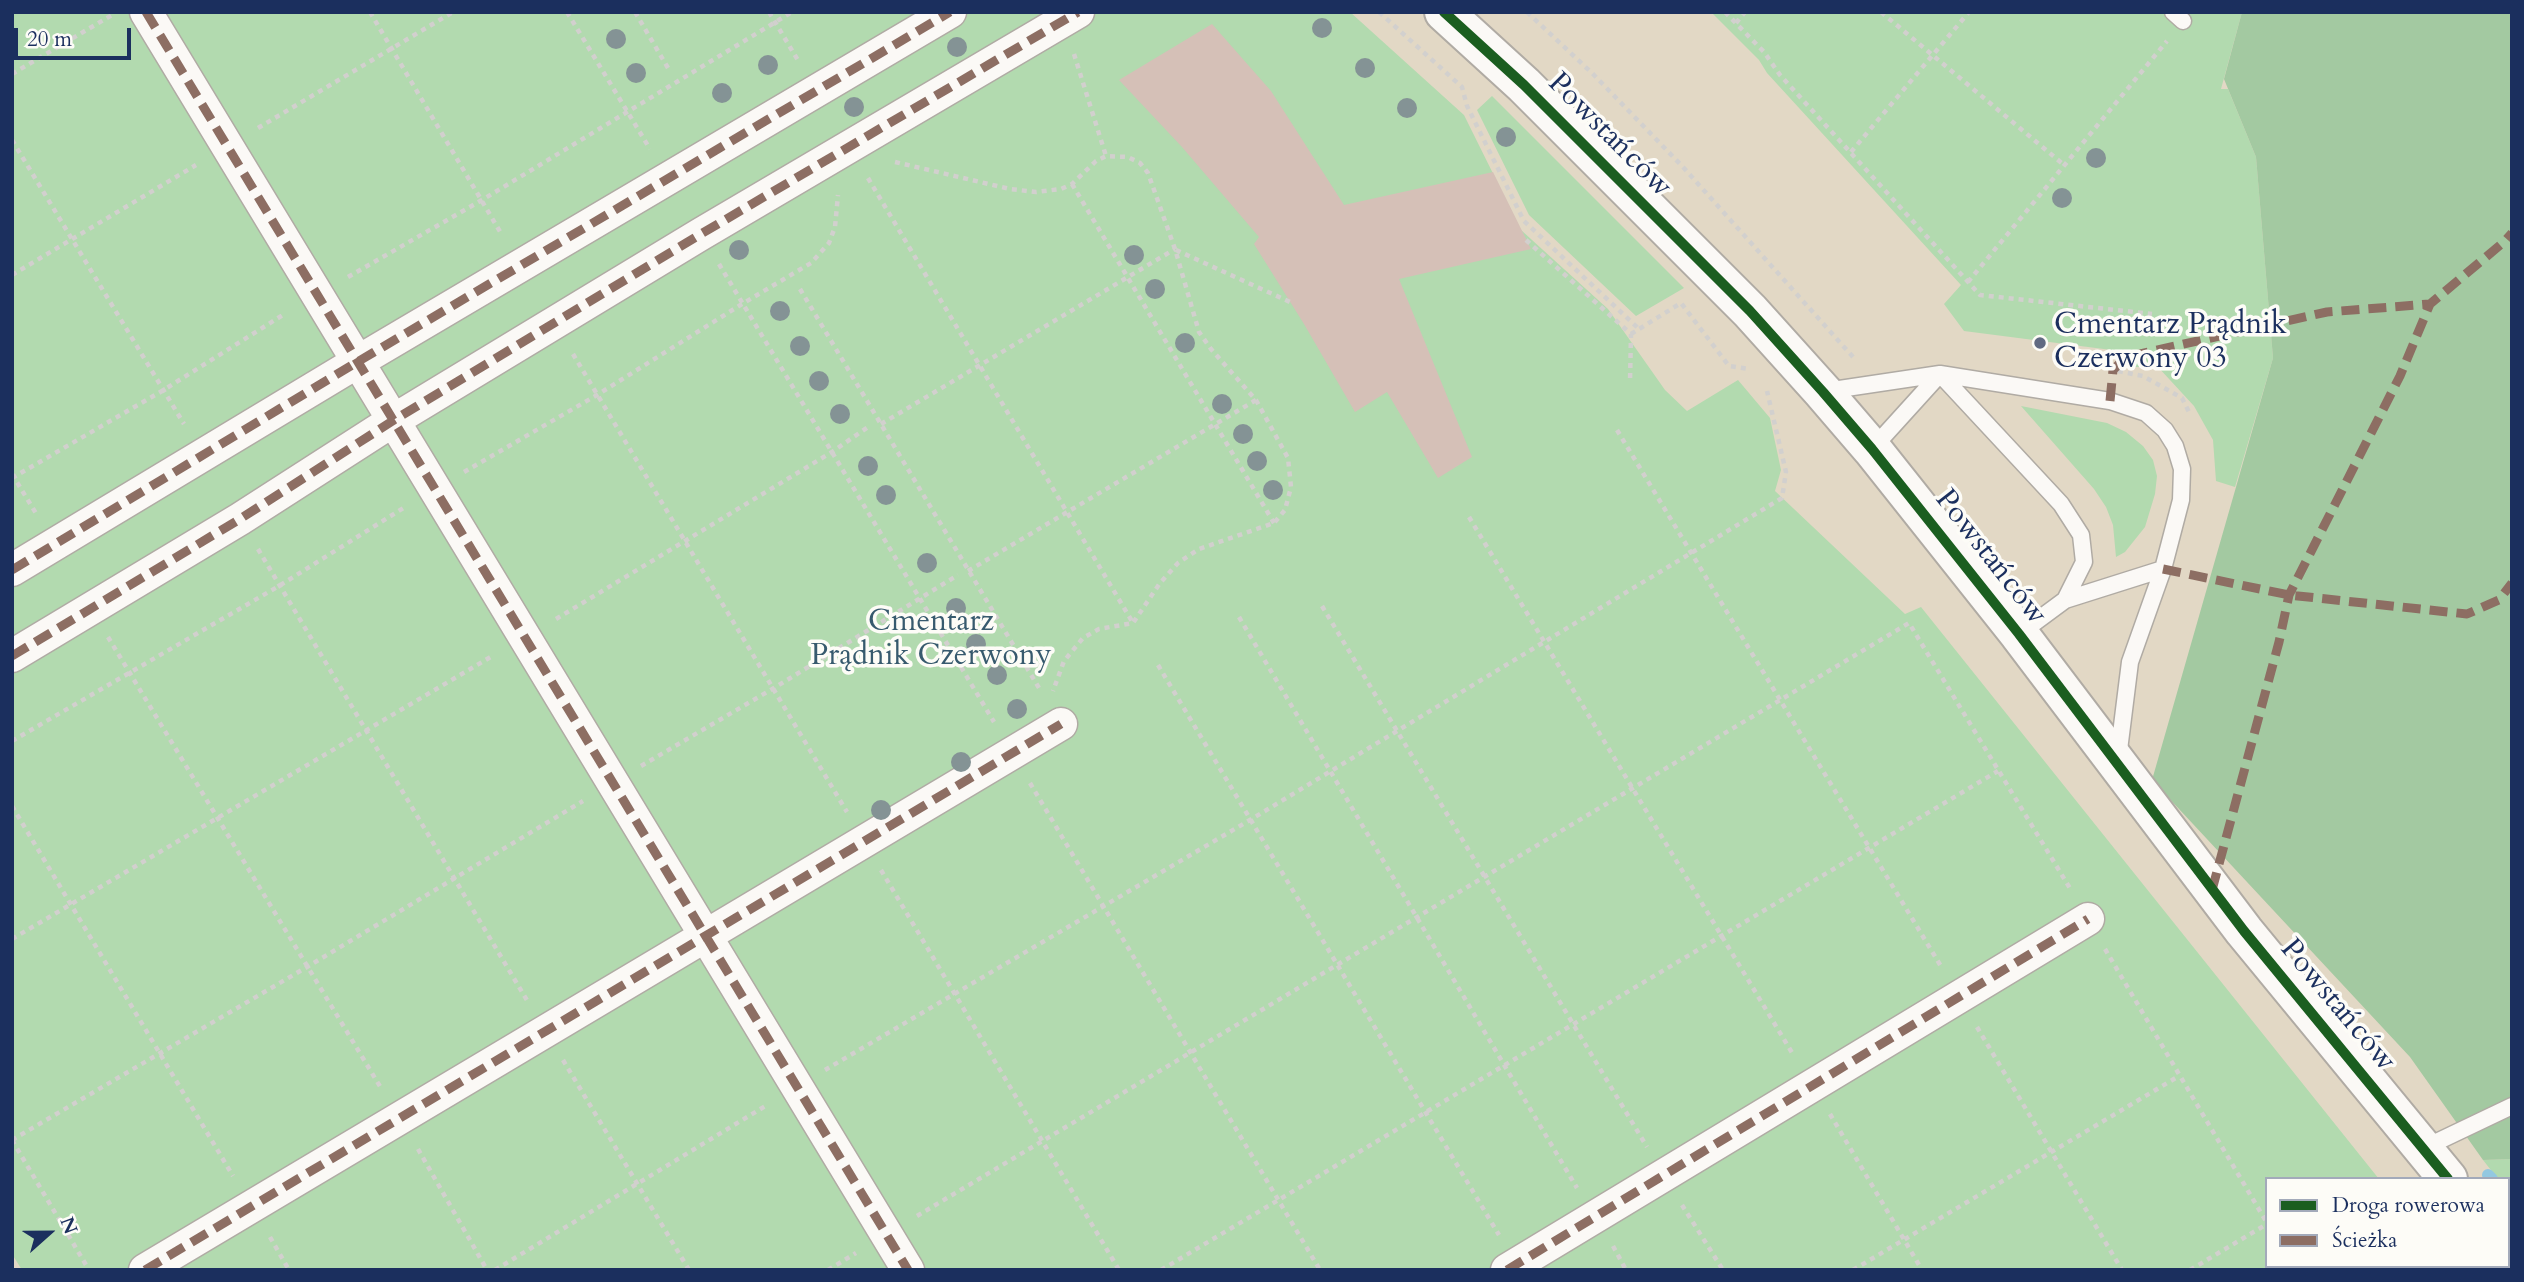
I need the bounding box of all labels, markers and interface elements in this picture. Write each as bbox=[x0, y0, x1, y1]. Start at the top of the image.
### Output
scale bar bbox=[18, 14, 135, 58]
text: 20 m bbox=[27, 25, 72, 54]
street label: Powstańców bbox=[1539, 66, 1679, 206]
place label: Cmentarz Prądnik Czerwony 03 bbox=[2054, 308, 2287, 378]
marker: Cmentarz Prądnik Czerwony 03 bbox=[2032, 335, 2048, 351]
street label: Powstańców bbox=[1926, 483, 2054, 633]
park label: Cmentarz Prądnik Czerwony bbox=[810, 605, 1052, 676]
street label: Powstańców bbox=[2271, 933, 2403, 1079]
legend bbox=[2265, 1177, 2510, 1268]
text: Droga rowerowa bbox=[2332, 1191, 2485, 1220]
north arrow bbox=[14, 1198, 84, 1268]
text: N bbox=[54, 1213, 84, 1238]
text: Ścieżka bbox=[2332, 1226, 2397, 1255]

